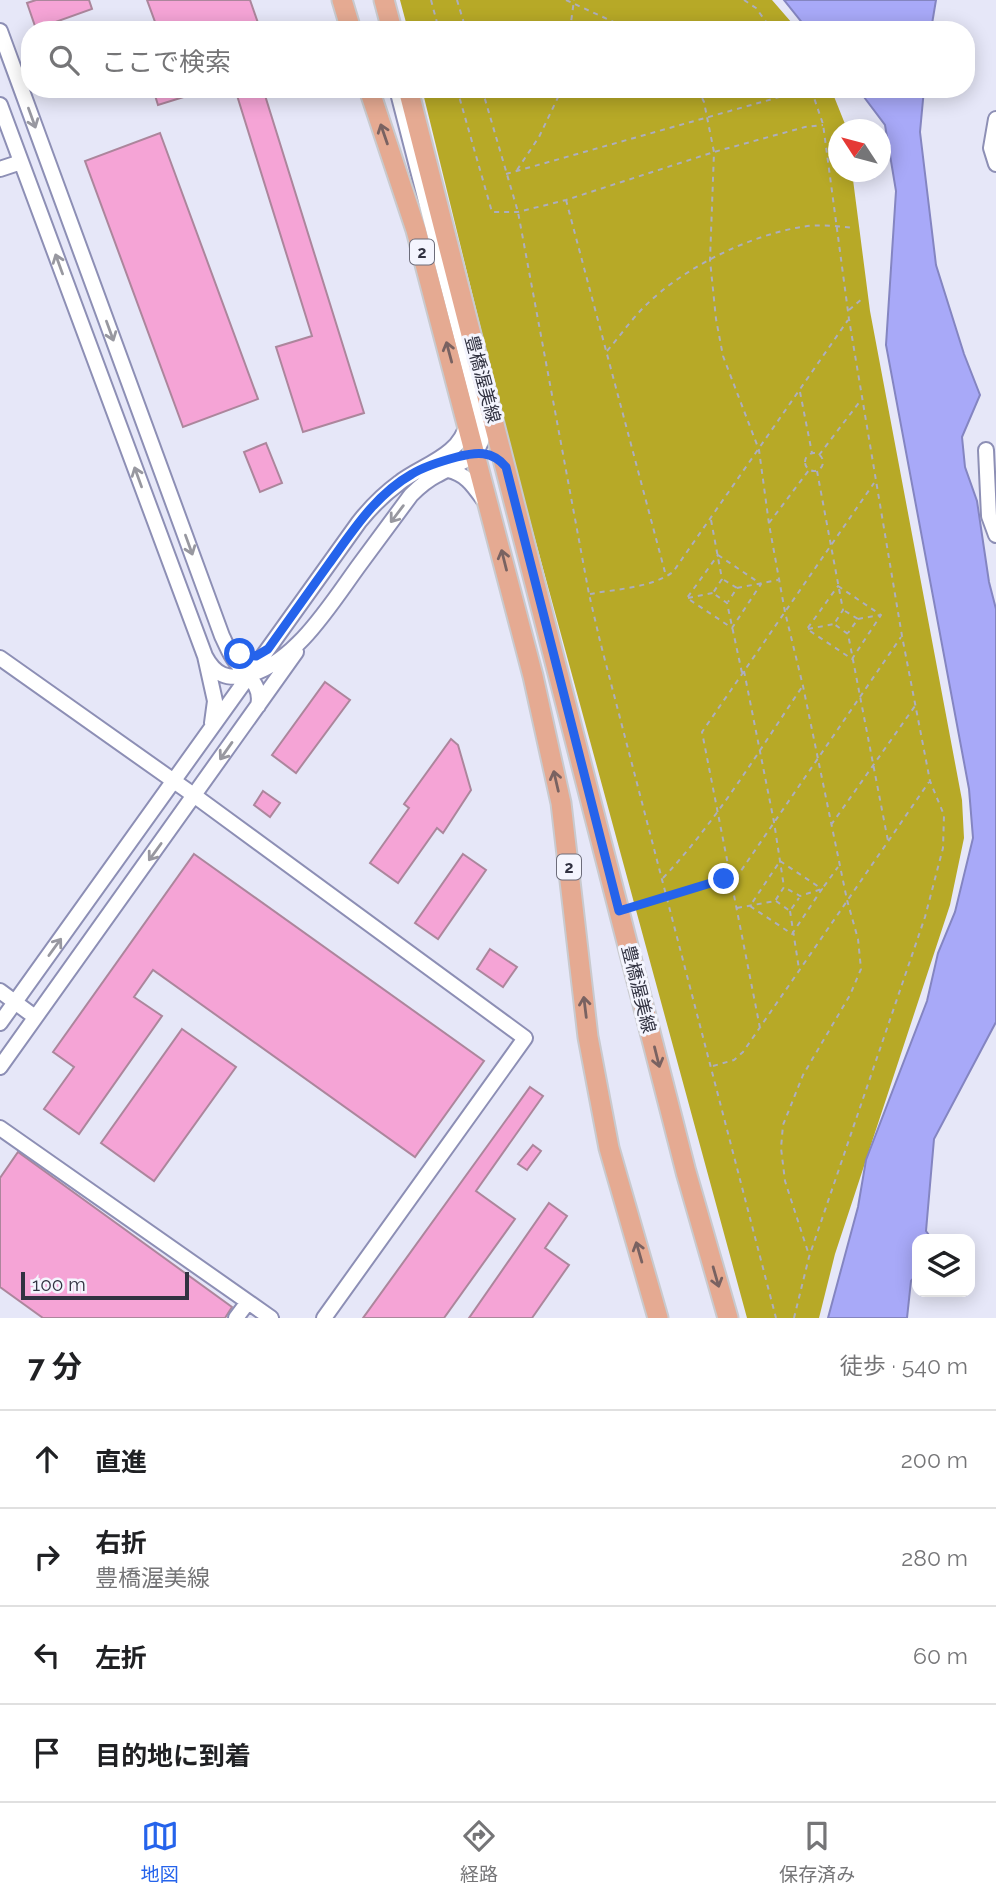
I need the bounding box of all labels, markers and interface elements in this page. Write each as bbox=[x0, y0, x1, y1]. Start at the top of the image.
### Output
search box bbox=[21, 21, 975, 98]
icon: search bbox=[45, 41, 83, 79]
text: ここで検索 bbox=[101, 47, 231, 77]
one-way arrow bbox=[27, 106, 39, 128]
north arrow bbox=[828, 119, 891, 182]
one-way arrow bbox=[377, 124, 389, 146]
road number: 2 bbox=[410, 240, 434, 264]
one-way arrow bbox=[52, 253, 64, 275]
one-way arrow bbox=[105, 320, 118, 342]
street label: 豊橋渥美線 bbox=[461, 333, 505, 425]
one-way arrow bbox=[442, 341, 455, 363]
one-way arrow bbox=[131, 467, 143, 489]
one-way arrow bbox=[390, 504, 404, 523]
one-way arrow bbox=[184, 533, 196, 555]
one-way arrow bbox=[497, 549, 510, 572]
route start bbox=[224, 638, 255, 669]
one-way arrow bbox=[219, 741, 234, 760]
one-way arrow bbox=[549, 770, 563, 793]
one-way arrow bbox=[148, 842, 162, 861]
road number: 2 bbox=[557, 854, 581, 880]
route end bbox=[708, 863, 739, 894]
one-way arrow bbox=[48, 938, 62, 957]
street label: 豊橋渥美線 bbox=[618, 943, 660, 1035]
one-way arrow bbox=[578, 996, 591, 1019]
one-way arrow bbox=[651, 1045, 664, 1068]
map controls bbox=[912, 1234, 975, 1297]
button: layers bbox=[912, 1234, 975, 1297]
one-way arrow bbox=[632, 1242, 645, 1264]
one-way arrow bbox=[711, 1265, 724, 1287]
scale bar bbox=[21, 1269, 189, 1301]
text: 100 m bbox=[32, 1273, 86, 1295]
text: 7 分 bbox=[28, 1349, 82, 1384]
text: 徒歩 · 540 m bbox=[840, 1352, 968, 1379]
icon: ahead bbox=[28, 1440, 66, 1478]
text: 200 m bbox=[901, 1446, 968, 1473]
text: 直進 bbox=[95, 1447, 147, 1477]
text: 右折 bbox=[95, 1528, 147, 1558]
icon: right bbox=[28, 1538, 66, 1576]
text: 280 m bbox=[901, 1544, 968, 1571]
text: 豊橋渥美線 bbox=[95, 1564, 210, 1591]
icon: left bbox=[28, 1636, 66, 1674]
text: 60 m bbox=[913, 1642, 968, 1669]
text: 左折 bbox=[95, 1643, 147, 1673]
icon: arrive bbox=[28, 1734, 66, 1772]
text: 目的地に到着 bbox=[95, 1741, 251, 1771]
tab: 地図 bbox=[141, 1817, 179, 1886]
tab: 経路 bbox=[460, 1817, 498, 1886]
tab: 保存済み bbox=[779, 1817, 855, 1886]

